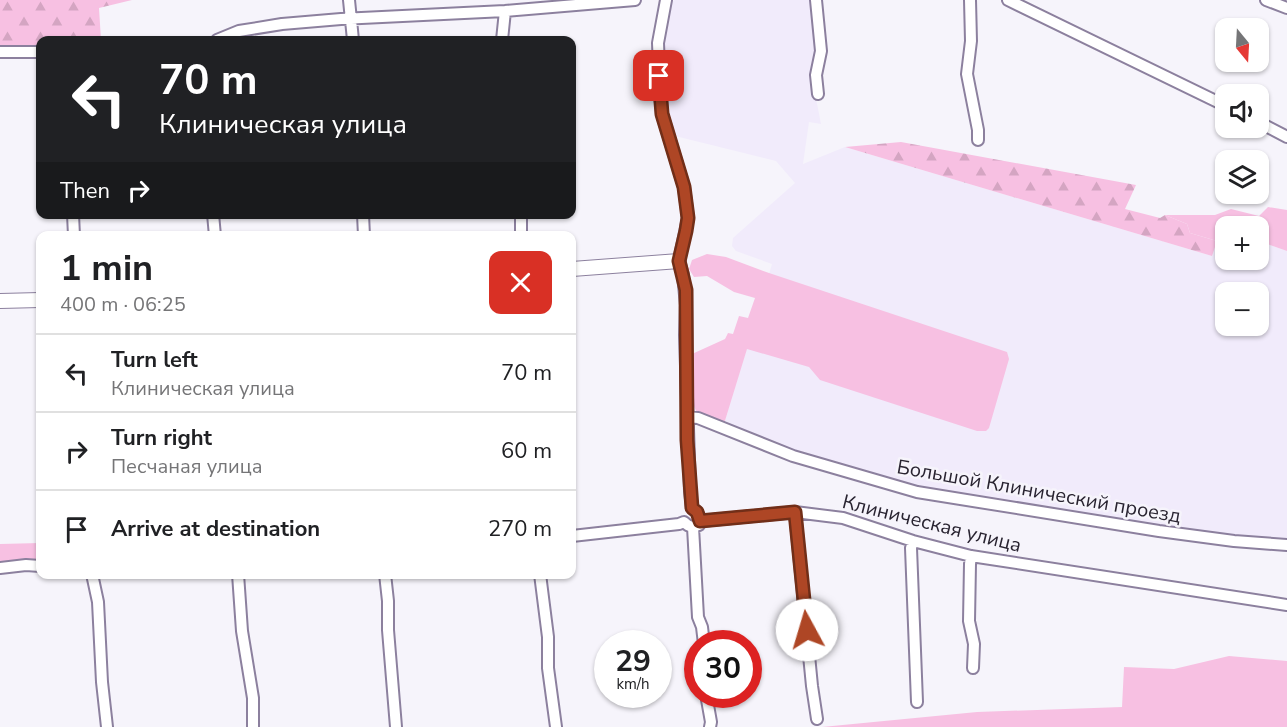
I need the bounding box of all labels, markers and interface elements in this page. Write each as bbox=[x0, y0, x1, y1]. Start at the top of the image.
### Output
north arrow bbox=[1215, 18, 1269, 72]
map controls bbox=[1215, 18, 1269, 336]
pin bbox=[633, 50, 684, 101]
text: 70 m bbox=[159, 52, 258, 109]
icon: arrive bbox=[642, 59, 675, 92]
icon: left bbox=[60, 60, 138, 138]
button: sound bbox=[1215, 84, 1269, 138]
text: Клиническая улица bbox=[159, 106, 407, 143]
button: layers bbox=[1215, 150, 1269, 204]
icon: right bbox=[122, 174, 155, 207]
text: Then bbox=[60, 176, 110, 206]
button: + bbox=[1215, 216, 1269, 270]
text: 1 min bbox=[60, 244, 153, 293]
button: close bbox=[489, 251, 552, 314]
button: − bbox=[1215, 282, 1269, 336]
text: 400 m · 06:25 bbox=[60, 291, 186, 318]
text: Turn left bbox=[111, 345, 198, 375]
icon: left bbox=[60, 357, 93, 390]
text: 70 m bbox=[501, 358, 552, 388]
text: Клиническая улица bbox=[111, 375, 295, 402]
text: Turn right bbox=[111, 423, 212, 453]
icon: right bbox=[60, 435, 93, 468]
text: 60 m bbox=[501, 436, 552, 466]
text: Песчаная улица bbox=[111, 453, 262, 480]
street label: Большой Клинический проезд bbox=[895, 453, 1183, 530]
street label: Клиническая улица bbox=[839, 488, 1024, 559]
icon: arrive bbox=[60, 513, 93, 546]
text: Arrive at destination bbox=[111, 514, 320, 544]
text: 270 m bbox=[488, 514, 552, 544]
position arrow bbox=[775, 598, 839, 662]
speed limit sign: 30 bbox=[684, 630, 762, 708]
text: 29 bbox=[615, 641, 651, 682]
text: km/h bbox=[616, 674, 650, 694]

